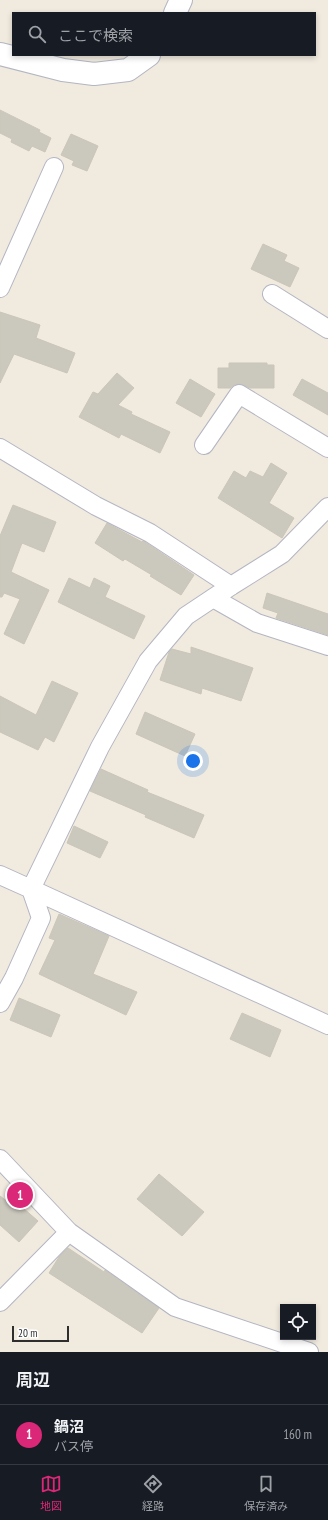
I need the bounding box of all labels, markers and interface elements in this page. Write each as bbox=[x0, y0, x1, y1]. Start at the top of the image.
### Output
search box bbox=[12, 12, 316, 56]
icon: search bbox=[26, 23, 48, 45]
text: ここで検索 bbox=[58, 26, 133, 45]
your location bbox=[183, 751, 203, 771]
pin: 1 bbox=[7, 1180, 33, 1210]
map controls bbox=[280, 1304, 316, 1340]
button: locate bbox=[280, 1304, 316, 1340]
scale bar bbox=[12, 1324, 69, 1343]
text: 20 m bbox=[18, 1326, 37, 1340]
text: 周辺 bbox=[16, 1369, 50, 1391]
text: 鍋沼 bbox=[54, 1417, 84, 1436]
text: 1 bbox=[26, 1426, 32, 1443]
text: 160 m bbox=[283, 1426, 312, 1443]
text: バス停 bbox=[54, 1438, 93, 1455]
tab: 地図 bbox=[40, 1473, 62, 1513]
tab: 経路 bbox=[142, 1473, 164, 1513]
tab: 保存済み bbox=[244, 1473, 288, 1513]

